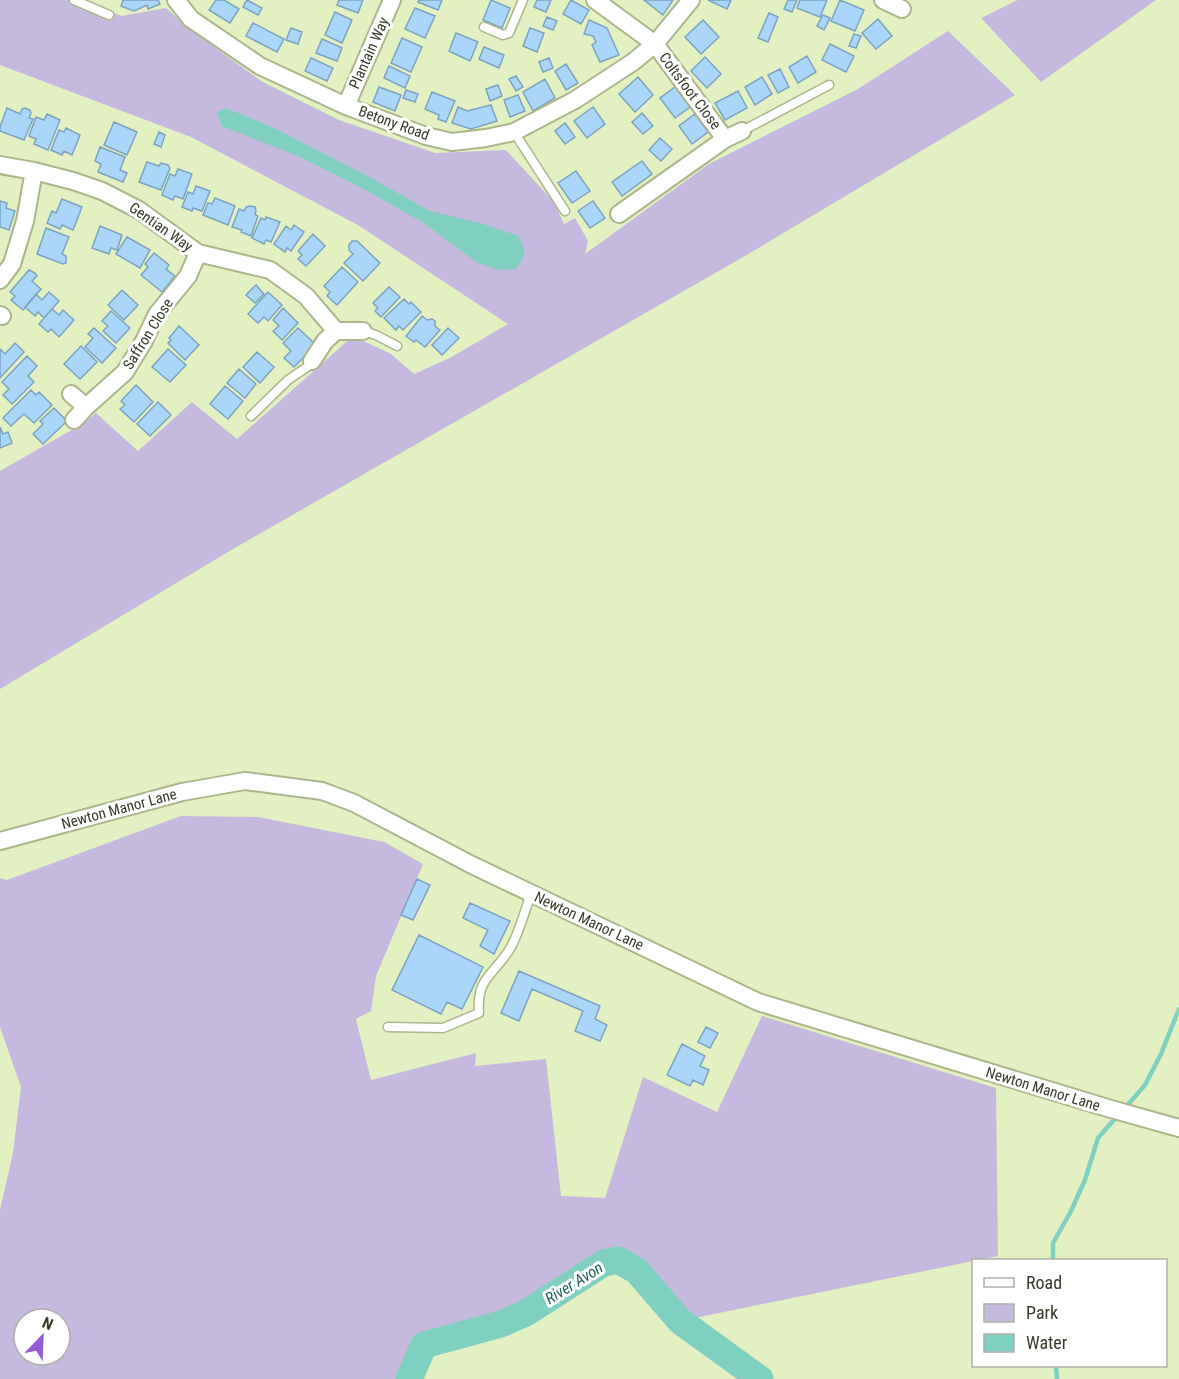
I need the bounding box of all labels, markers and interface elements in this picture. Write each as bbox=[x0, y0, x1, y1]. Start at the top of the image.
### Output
street label: Plantain Way bbox=[345, 14, 393, 92]
street label: Coltsfoot Close bbox=[655, 49, 725, 133]
street label: Betony Road bbox=[356, 102, 432, 144]
street label: Gentian Way bbox=[126, 199, 196, 255]
street label: Saffron Close bbox=[119, 295, 177, 373]
street label: Newton Manor Lane bbox=[59, 785, 179, 833]
street label: Newton Manor Lane bbox=[531, 888, 647, 954]
street label: Newton Manor Lane bbox=[984, 1063, 1102, 1115]
water label: River Avon bbox=[542, 1258, 606, 1308]
legend bbox=[972, 1259, 1167, 1367]
text: Road bbox=[1026, 1272, 1062, 1293]
text: Park bbox=[1026, 1302, 1058, 1323]
north arrow bbox=[12, 1307, 72, 1367]
text: N bbox=[39, 1313, 56, 1334]
text: Water bbox=[1026, 1332, 1068, 1353]

